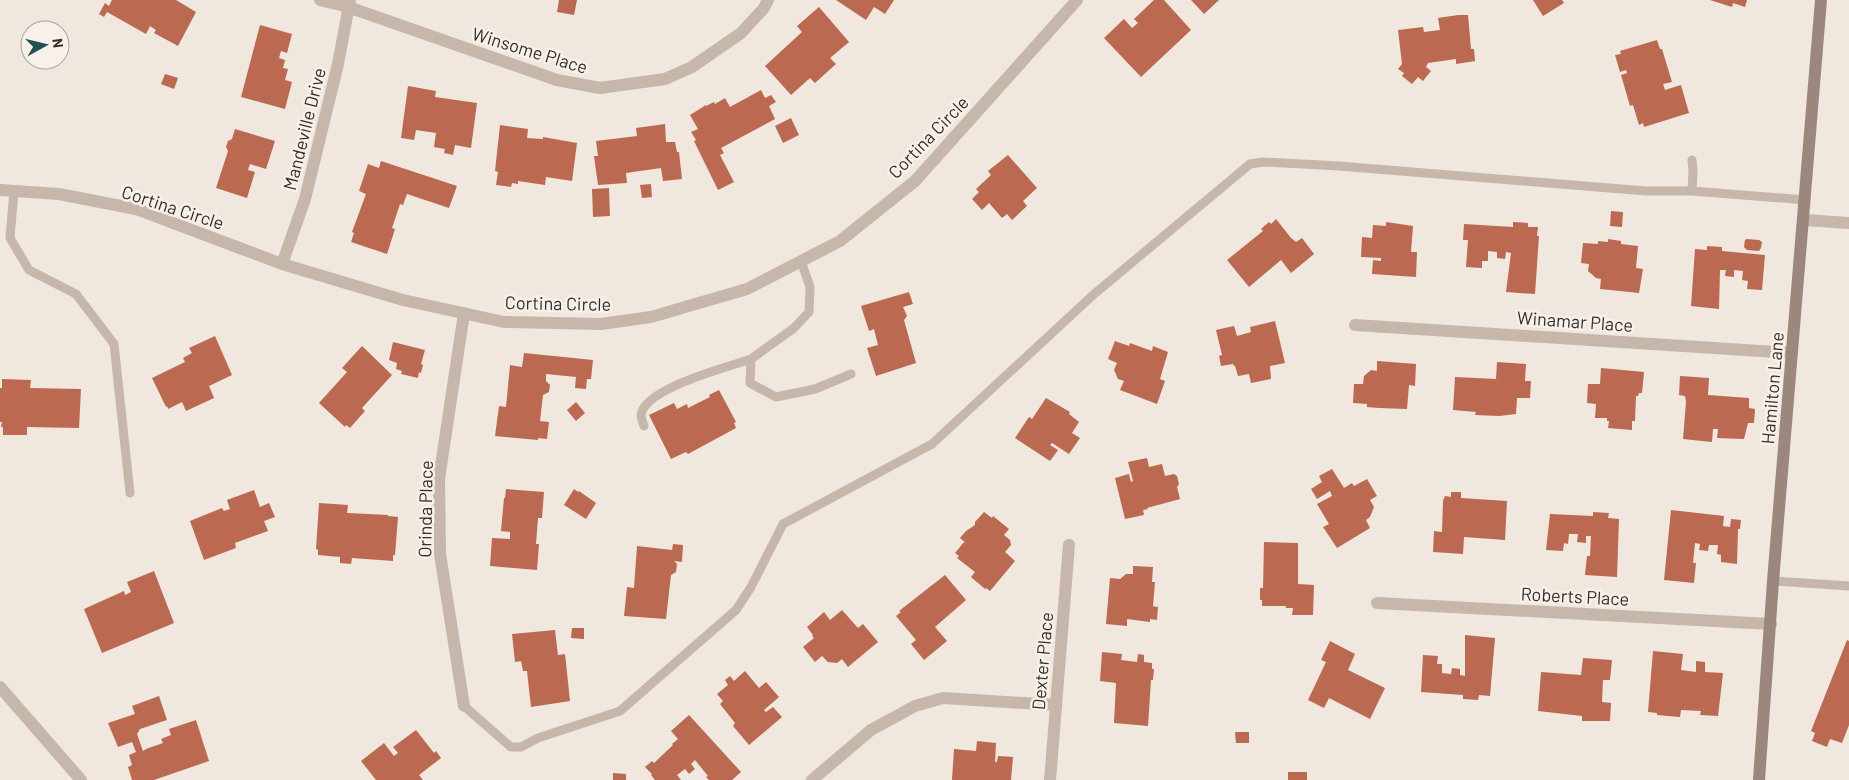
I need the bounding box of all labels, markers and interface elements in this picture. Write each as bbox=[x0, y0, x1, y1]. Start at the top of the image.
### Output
north arrow bbox=[20, 20, 70, 70]
street label: Winsome Place bbox=[470, 22, 590, 78]
text: N bbox=[49, 37, 67, 49]
street label: Mandeville Drive bbox=[278, 65, 330, 193]
street label: Cortina Circle bbox=[883, 91, 973, 183]
street label: Cortina Circle bbox=[119, 180, 227, 234]
street label: Cortina Circle bbox=[505, 291, 611, 315]
street label: Winamar Place bbox=[1516, 306, 1634, 336]
street label: Hamilton Lane bbox=[1756, 331, 1788, 445]
street label: Orinda Place bbox=[413, 460, 437, 558]
street label: Roberts Place bbox=[1520, 582, 1630, 610]
street label: Dexter Place bbox=[1027, 611, 1057, 711]

